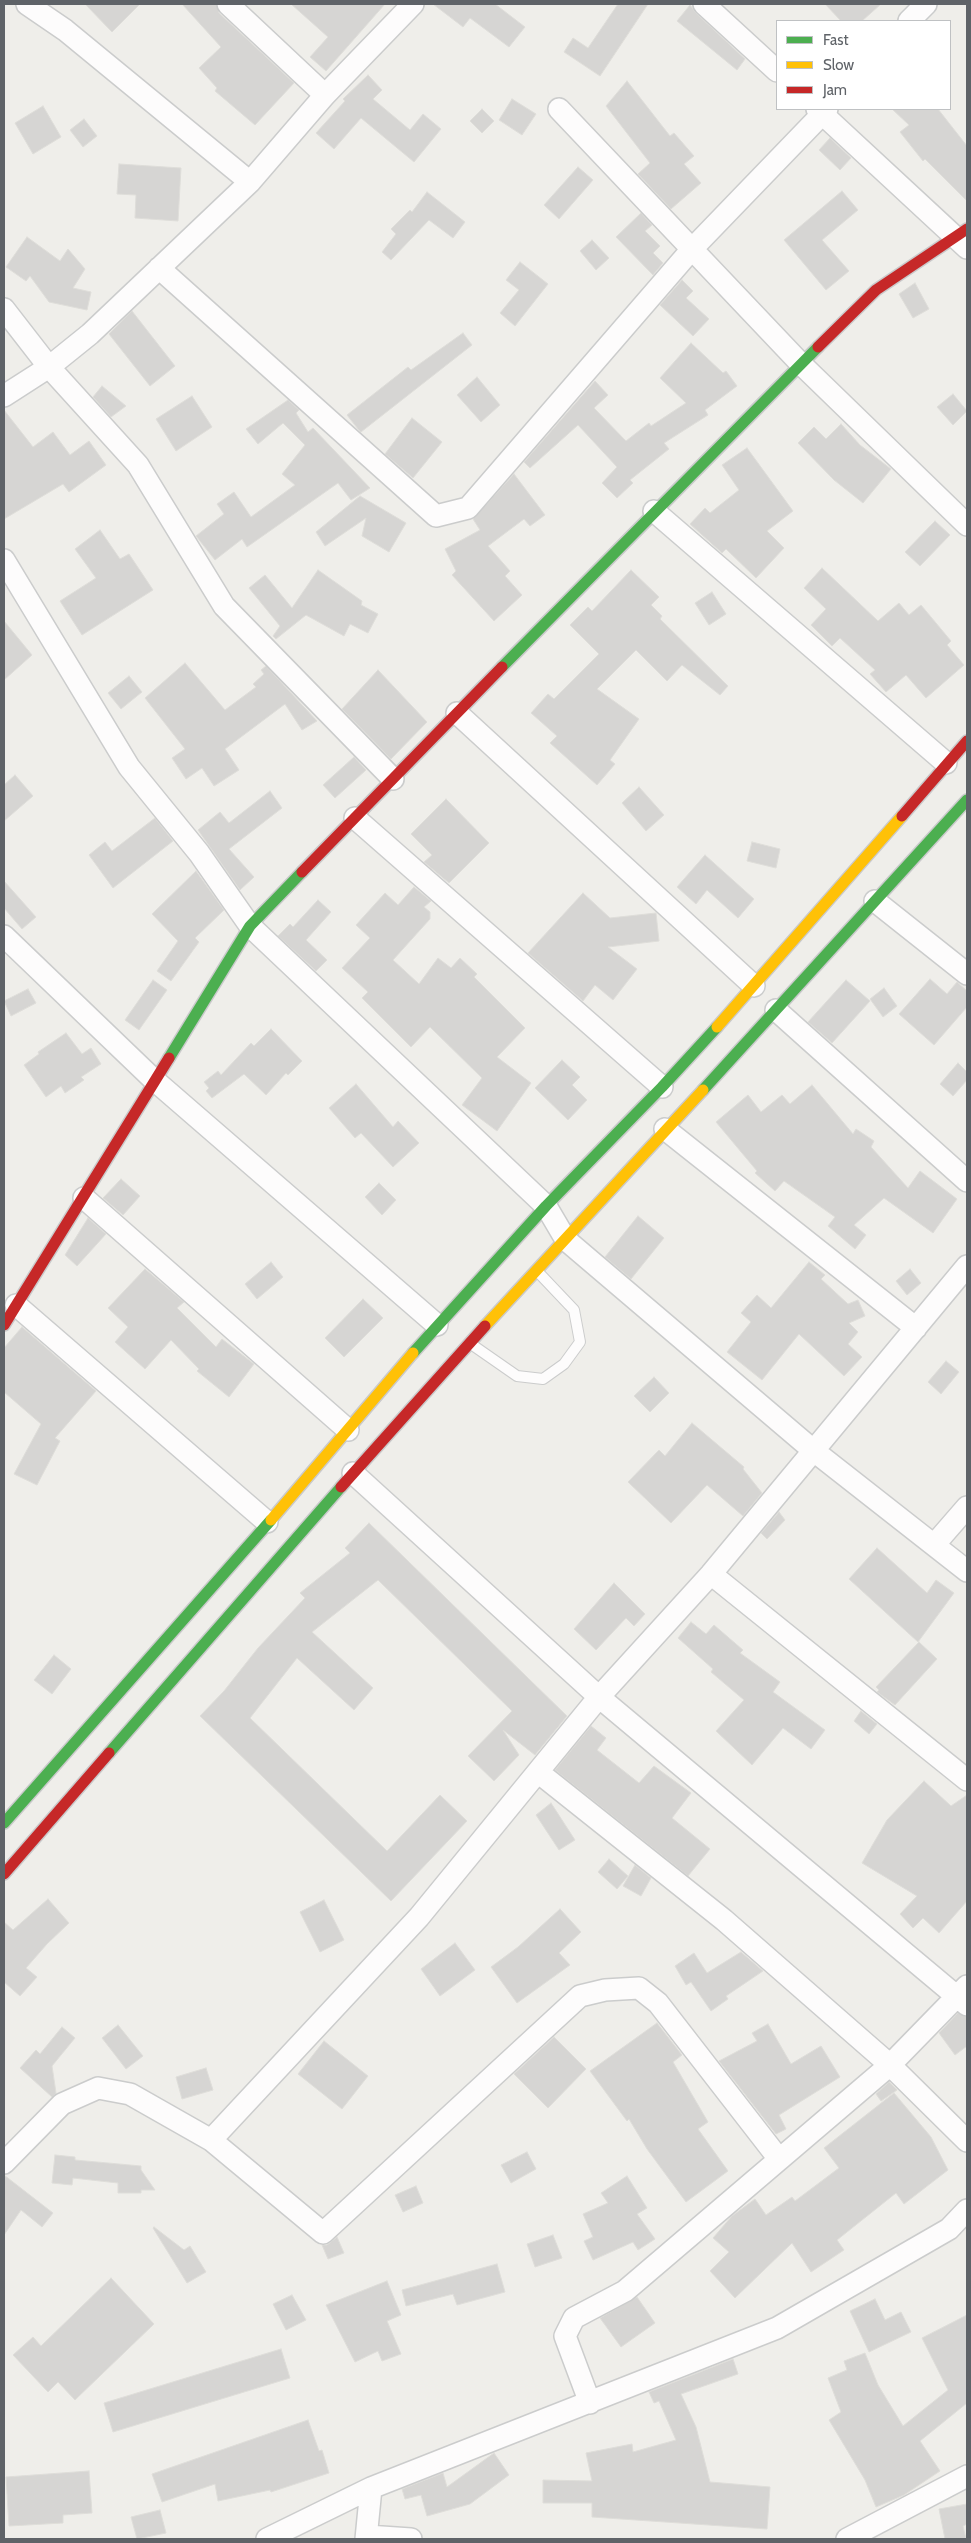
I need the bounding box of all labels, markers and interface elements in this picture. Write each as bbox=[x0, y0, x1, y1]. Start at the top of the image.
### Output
legend bbox=[776, 20, 951, 110]
text: Fast bbox=[823, 31, 848, 49]
text: Slow bbox=[823, 56, 854, 74]
text: Jam bbox=[823, 81, 847, 99]

